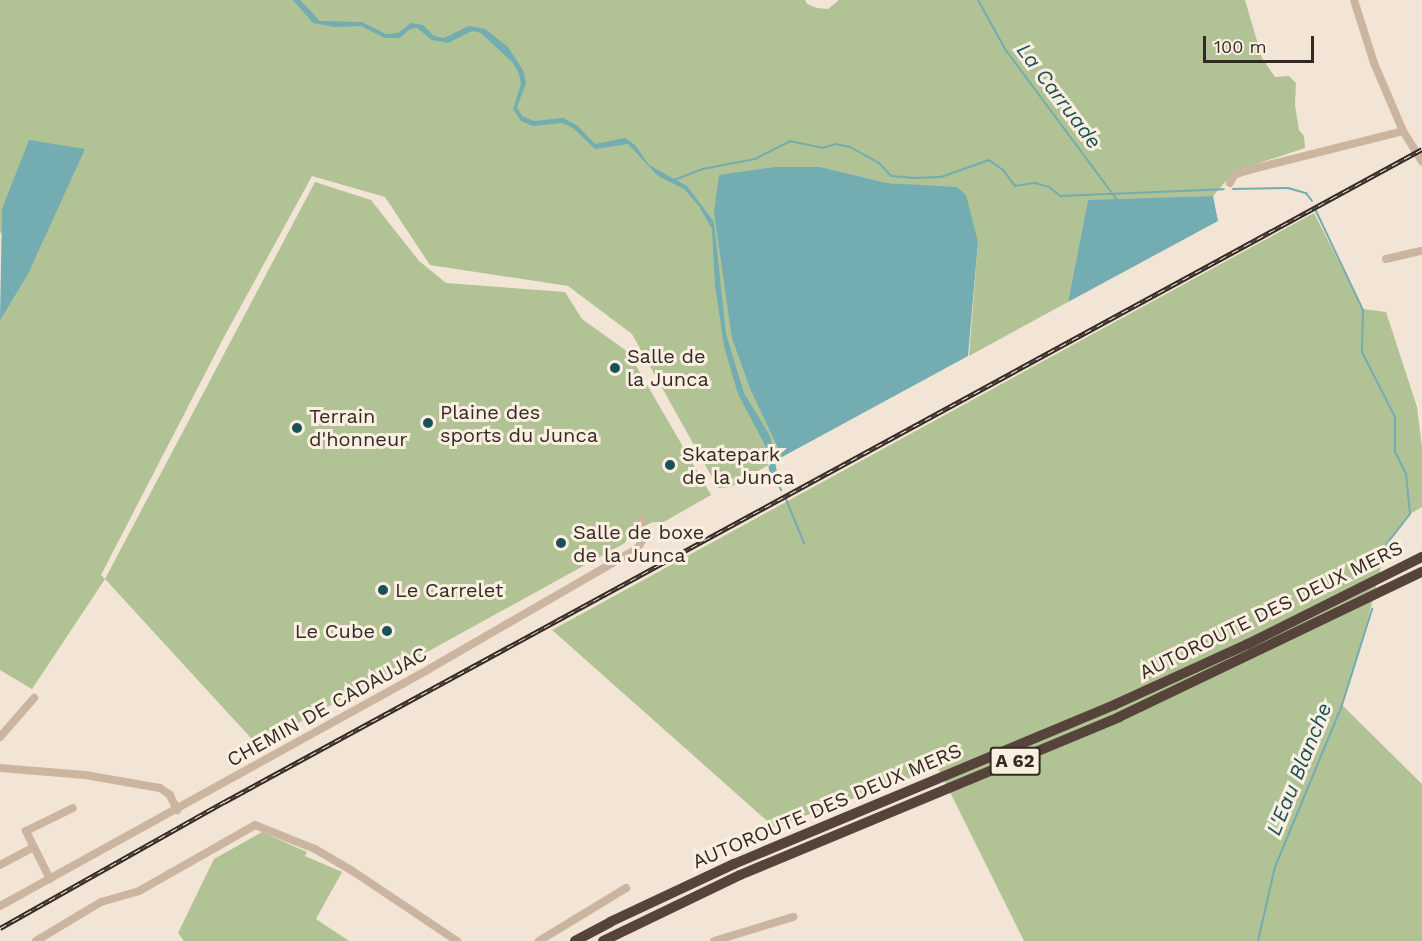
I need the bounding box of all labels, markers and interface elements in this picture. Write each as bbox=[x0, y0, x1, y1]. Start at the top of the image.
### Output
scale bar bbox=[1206, 24, 1317, 62]
text: 100 m bbox=[1214, 36, 1267, 57]
water label: La Carruade bbox=[1011, 38, 1107, 154]
place label: Salle de la Junca bbox=[627, 344, 710, 391]
marker: Salle de la Junca bbox=[608, 361, 622, 375]
place label: Plaine des sports du Junca bbox=[440, 400, 598, 447]
place label: Terrain d'honneur bbox=[309, 404, 407, 451]
marker: Plaine des sports du Junca bbox=[421, 416, 435, 430]
marker: Terrain d'honneur bbox=[290, 421, 304, 435]
place label: Skatepark de la Junca bbox=[682, 442, 796, 489]
marker: Skatepark de la Junca bbox=[663, 458, 677, 472]
place label: Salle de boxe de la Junca bbox=[573, 520, 704, 567]
marker: Salle de boxe de la Junca bbox=[554, 536, 568, 550]
street label: AUTOROUTE DES DEUX MERS bbox=[1135, 536, 1407, 684]
place label: Le Carrelet bbox=[395, 578, 503, 602]
marker: Le Carrelet bbox=[376, 583, 390, 597]
place label: Le Cube bbox=[295, 619, 375, 643]
marker: Le Cube bbox=[380, 624, 394, 638]
street label: CHEMIN DE CADAUJAC bbox=[223, 642, 431, 772]
water label: L'Eau Blanche bbox=[1261, 699, 1337, 839]
street label: AUTOROUTE DES DEUX MERS bbox=[689, 738, 965, 874]
road number: A 62 bbox=[988, 746, 1042, 776]

